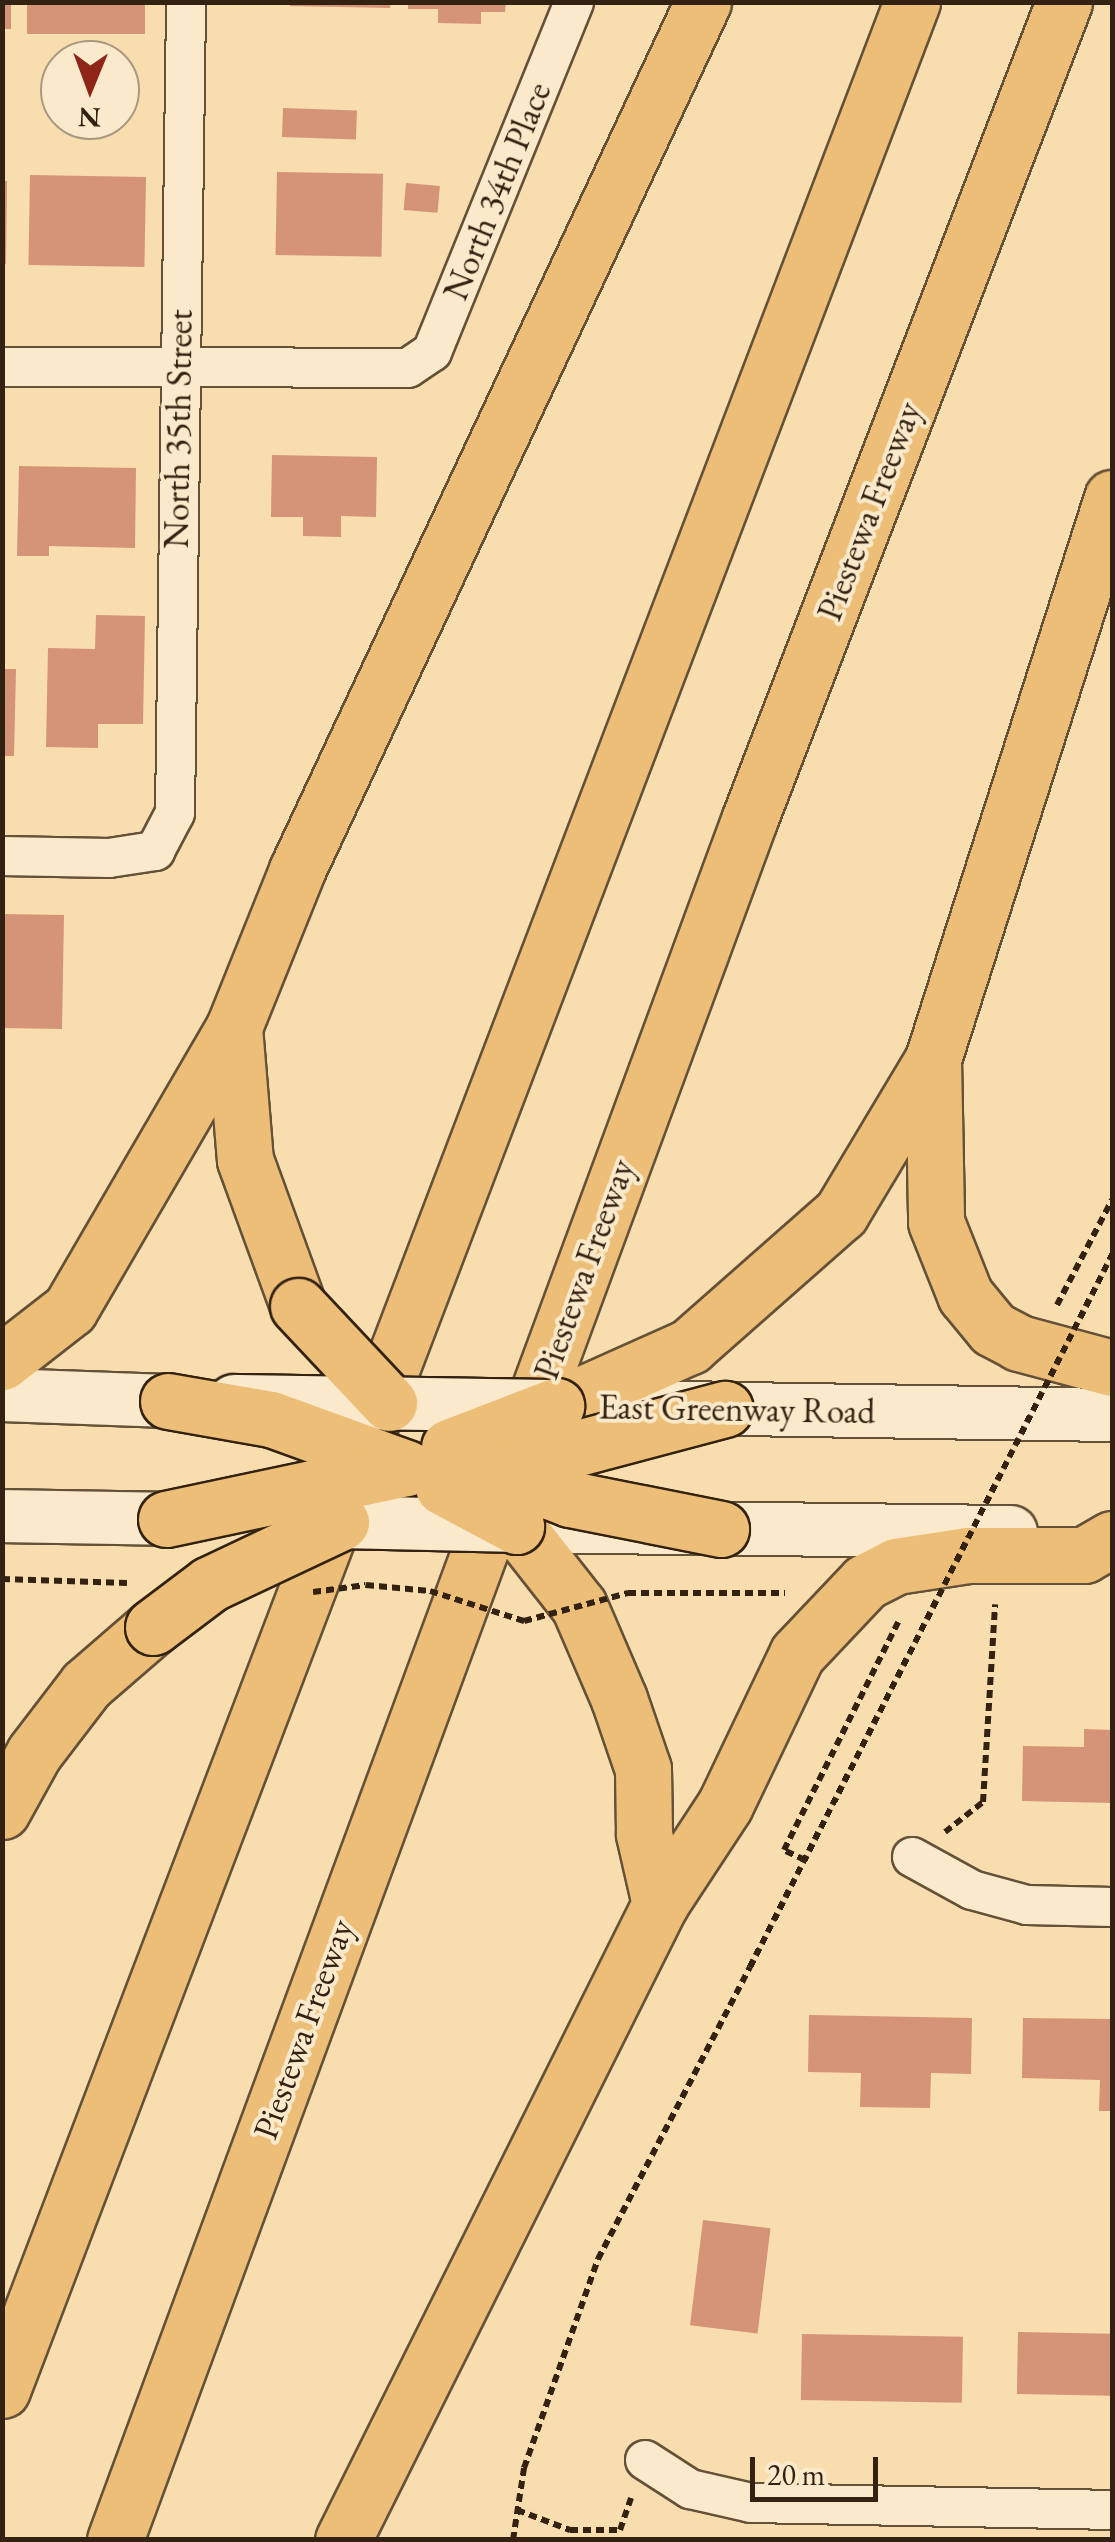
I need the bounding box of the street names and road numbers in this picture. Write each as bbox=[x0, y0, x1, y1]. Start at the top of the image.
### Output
street label: North 34th Place bbox=[434, 76, 560, 306]
street label: North 35th Street bbox=[155, 309, 201, 549]
street label: Piestewa Freeway bbox=[808, 396, 930, 626]
street label: Piestewa Freeway bbox=[525, 1153, 643, 1385]
street label: East Greenway Road bbox=[598, 1386, 876, 1432]
street label: Piestewa Freeway bbox=[244, 1913, 362, 2145]

